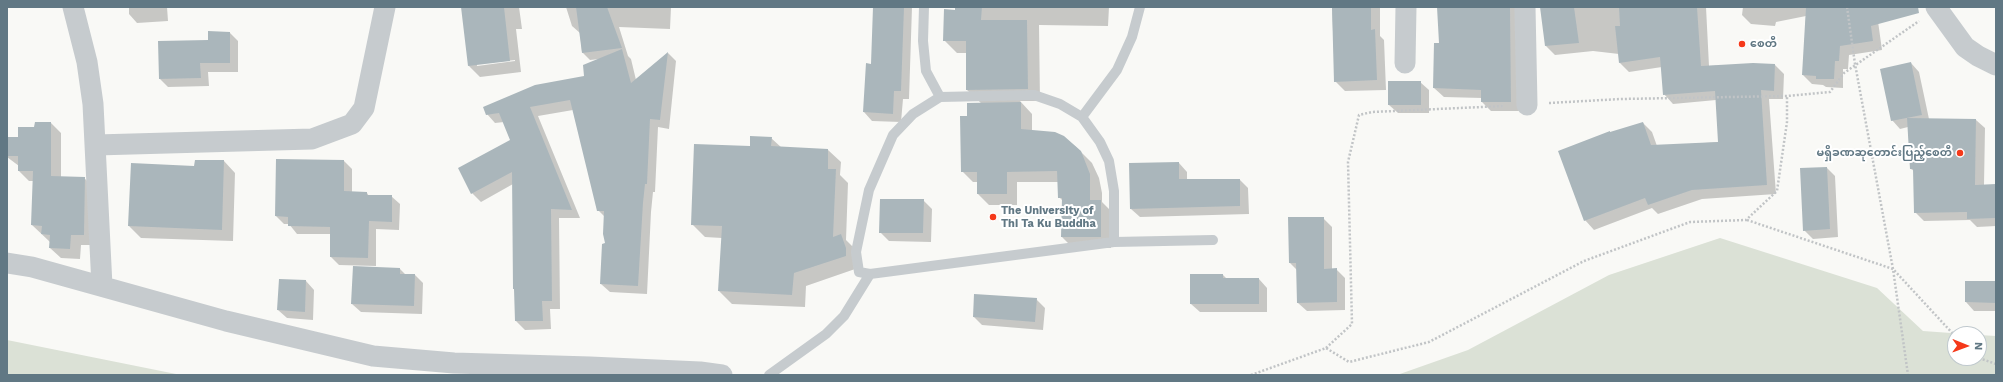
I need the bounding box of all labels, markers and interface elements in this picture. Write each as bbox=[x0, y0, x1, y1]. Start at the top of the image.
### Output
place label: စေတီ bbox=[1750, 37, 1777, 51]
marker: စေတီ bbox=[1737, 39, 1747, 49]
place label: မရှိခဏဆုတောင်းပြည့်စေတီ bbox=[1817, 146, 1952, 160]
marker: မရှိခဏဆုတောင်းပြည့်စေတီ bbox=[1955, 148, 1965, 158]
place label: The University of Thi Ta Ku Buddha bbox=[1001, 204, 1096, 230]
marker: The University of Thi Ta Ku Buddha bbox=[988, 212, 998, 222]
north arrow bbox=[1947, 326, 1987, 366]
text: N bbox=[1972, 342, 1985, 350]

